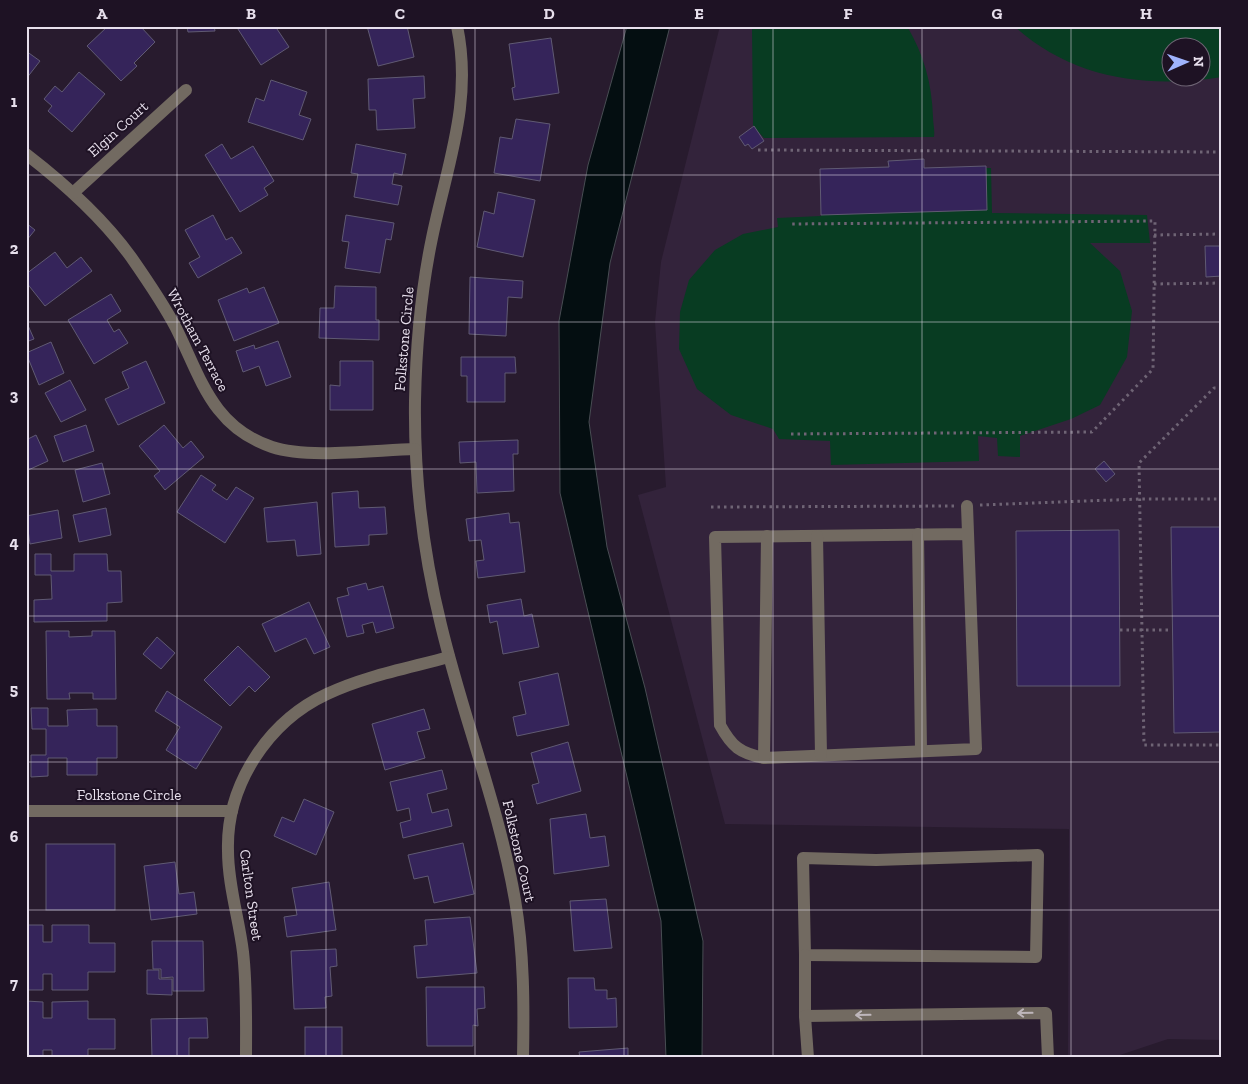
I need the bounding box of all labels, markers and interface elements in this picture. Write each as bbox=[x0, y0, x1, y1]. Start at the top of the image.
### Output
text: A bbox=[97, 4, 108, 23]
text: B bbox=[246, 4, 256, 23]
text: C bbox=[395, 4, 405, 23]
text: D bbox=[543, 4, 555, 23]
text: E bbox=[694, 4, 704, 23]
text: F bbox=[843, 4, 853, 23]
text: G bbox=[992, 4, 1003, 23]
text: H bbox=[1140, 4, 1152, 23]
north arrow bbox=[1160, 38, 1210, 88]
text: N bbox=[1190, 56, 1207, 68]
text: 1 bbox=[11, 92, 18, 111]
street label: Elgin Court bbox=[84, 97, 152, 161]
text: 2 bbox=[10, 239, 19, 258]
street label: Wrotham Terrace bbox=[163, 285, 233, 395]
street label: Folkstone Circle bbox=[390, 286, 418, 392]
text: 3 bbox=[10, 386, 19, 405]
text: 4 bbox=[9, 533, 19, 552]
text: 5 bbox=[10, 680, 18, 699]
street label: Folkstone Circle bbox=[77, 786, 181, 804]
street label: Folkstone Court bbox=[499, 798, 540, 904]
text: 6 bbox=[10, 827, 19, 846]
street label: Carlton Street bbox=[236, 848, 266, 942]
text: 7 bbox=[10, 974, 18, 993]
one-way arrow bbox=[1017, 1008, 1034, 1018]
one-way arrow bbox=[855, 1010, 871, 1020]

